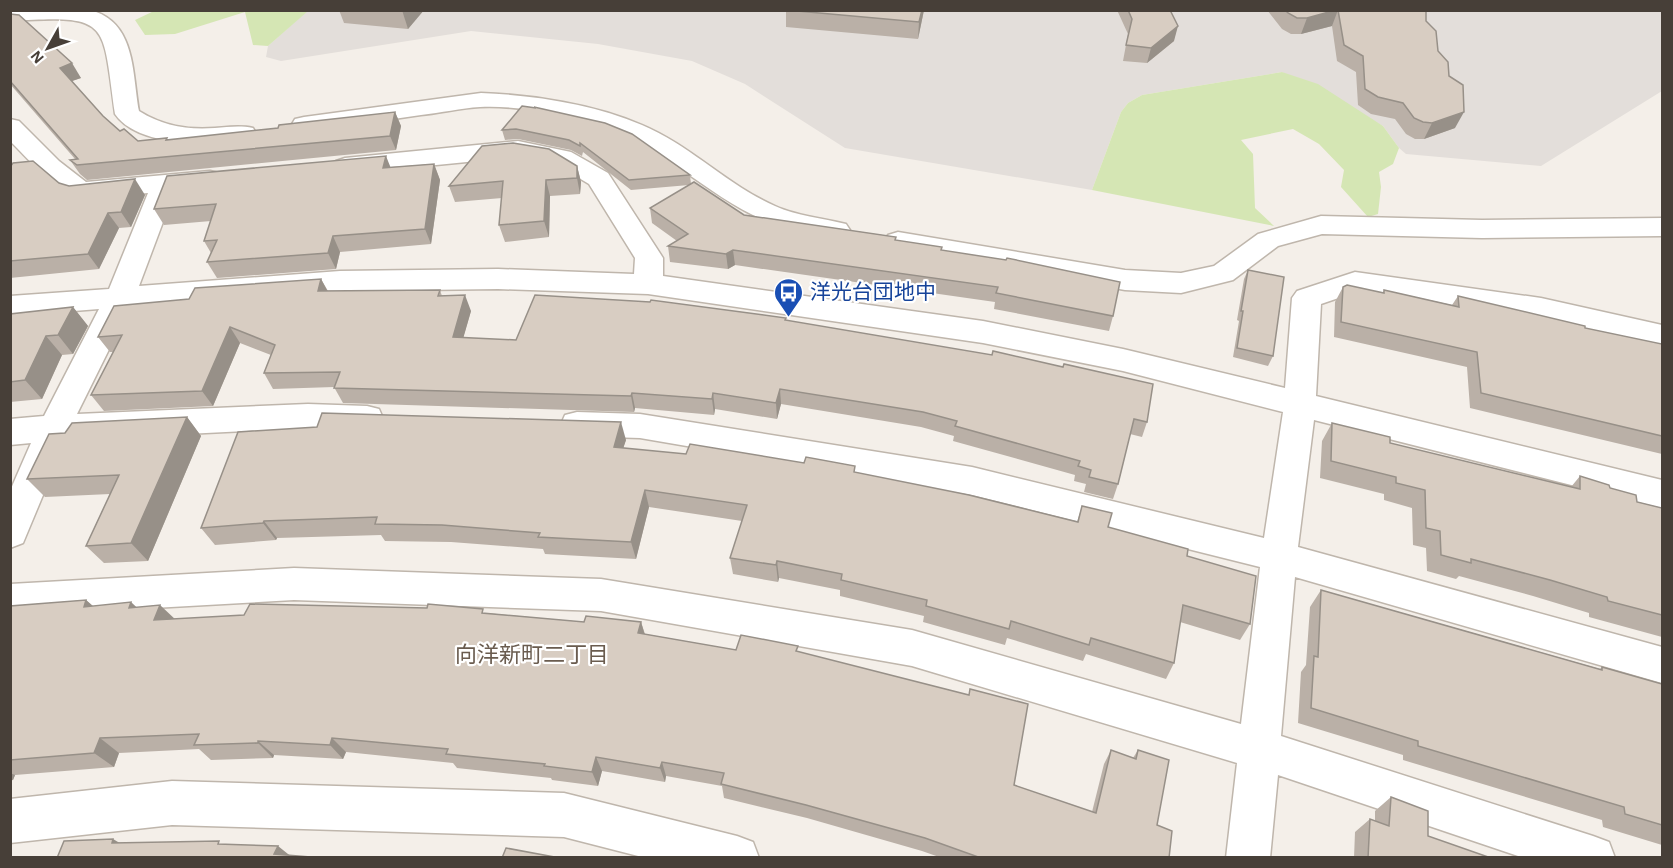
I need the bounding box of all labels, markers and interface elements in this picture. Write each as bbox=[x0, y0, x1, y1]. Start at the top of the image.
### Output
north arrow bbox=[18, 18, 78, 78]
text: N bbox=[28, 48, 47, 66]
bus stop icon: 洋光台団地中 bbox=[773, 276, 805, 318]
place label: 洋光台団地中 bbox=[810, 281, 936, 303]
district label: 向洋新町二丁目 bbox=[455, 643, 609, 666]

